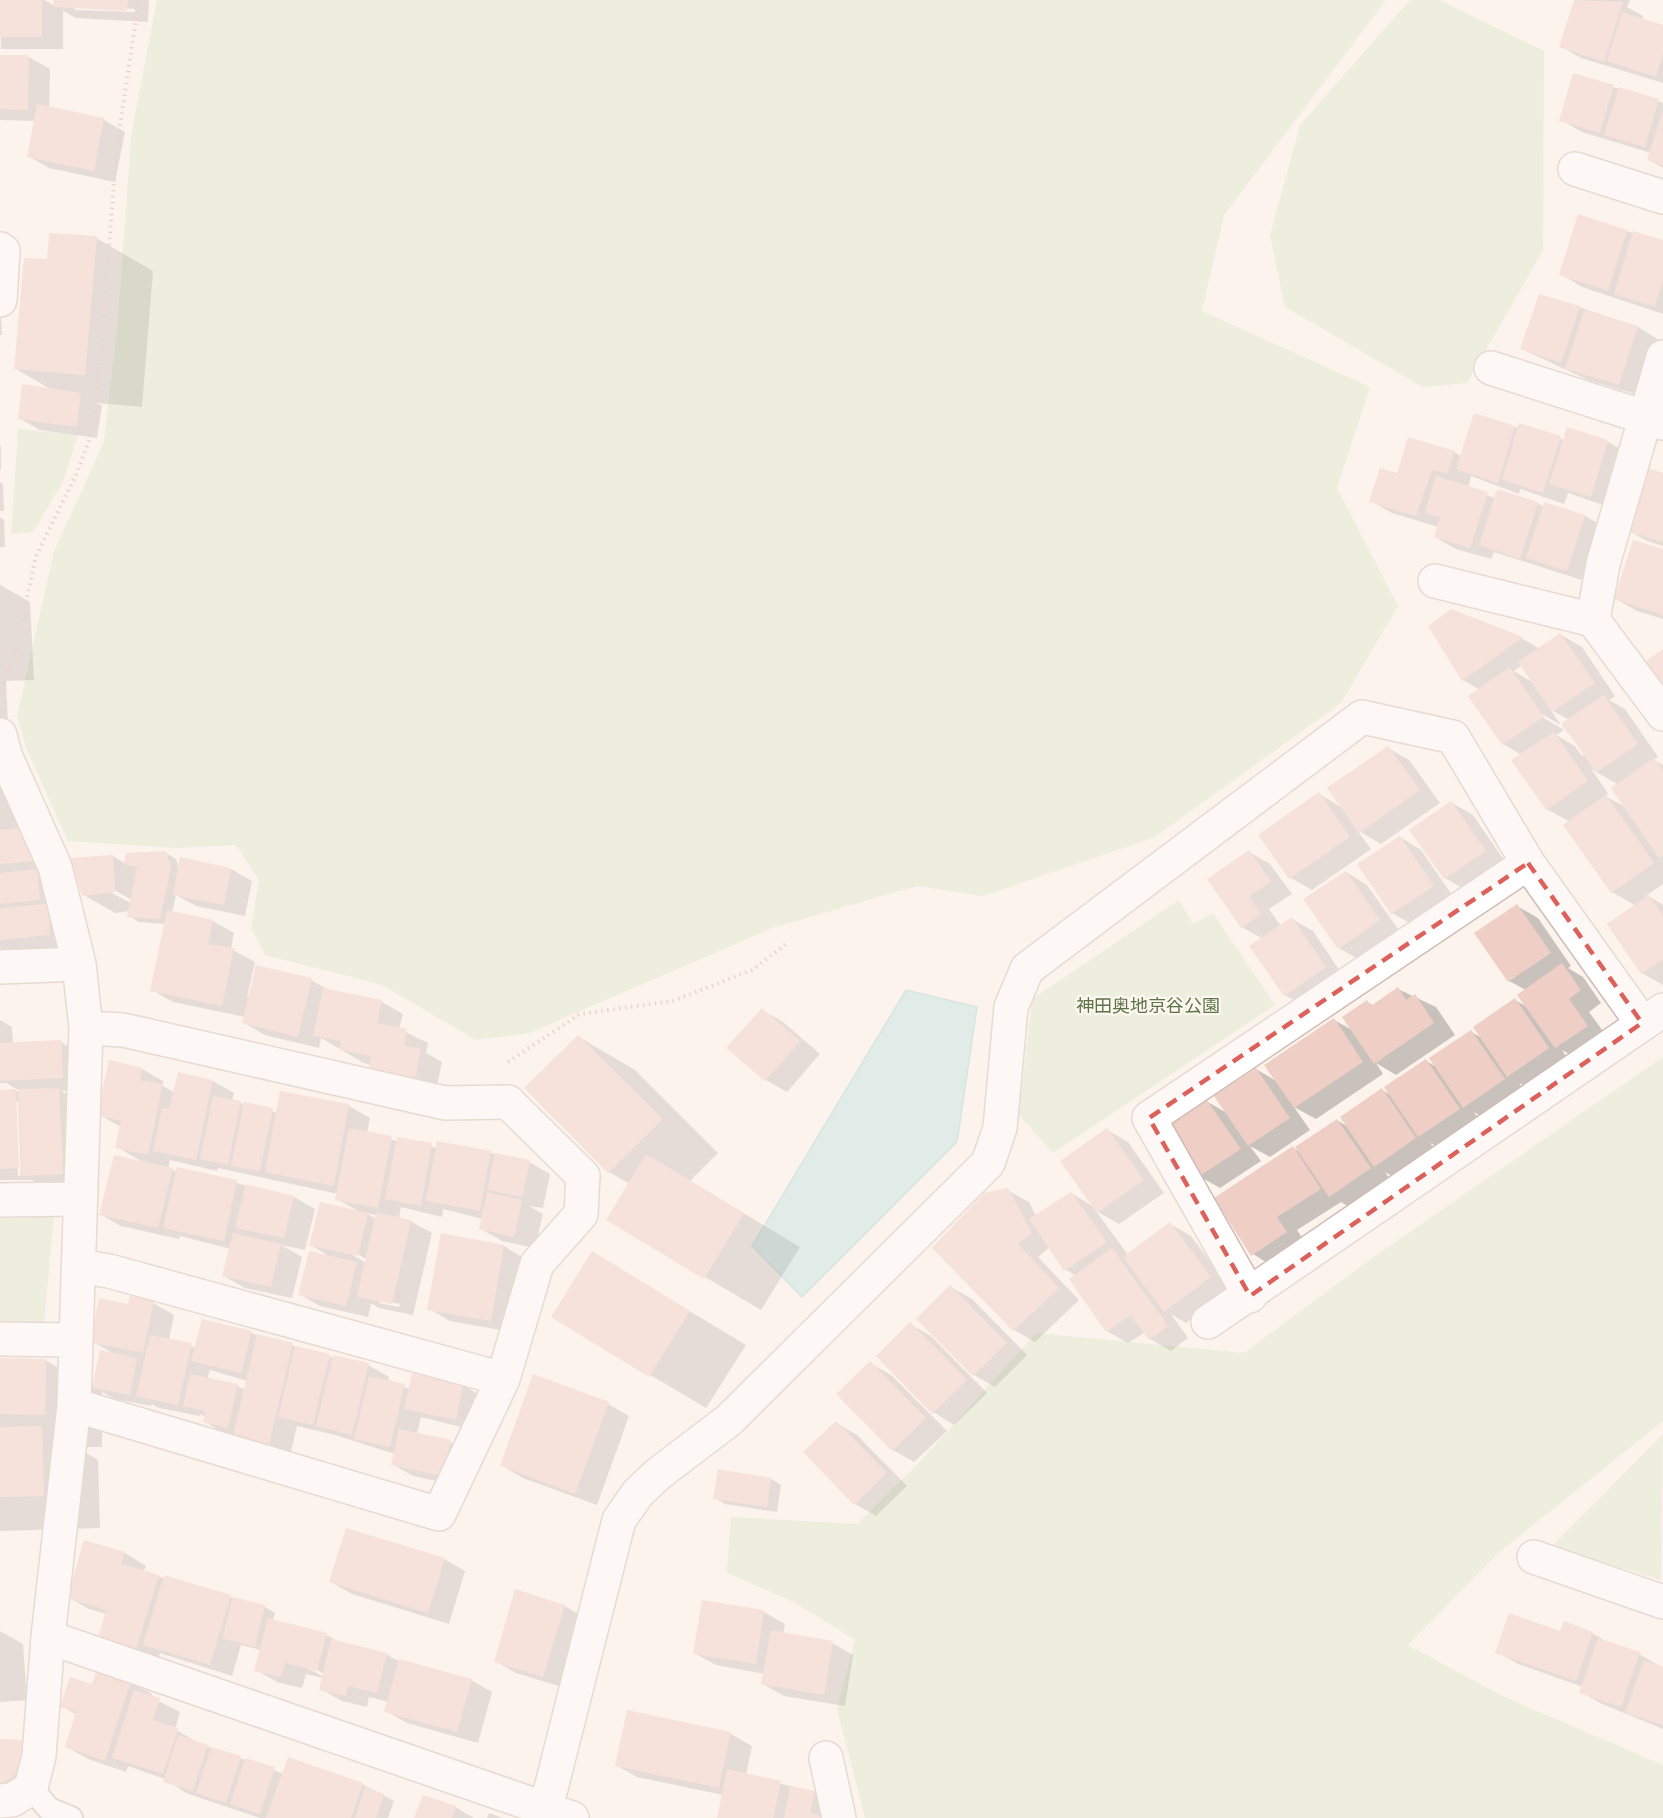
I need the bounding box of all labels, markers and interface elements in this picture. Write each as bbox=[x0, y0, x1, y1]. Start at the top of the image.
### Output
park label: 神田奥地京谷公園 bbox=[1076, 995, 1220, 1016]

